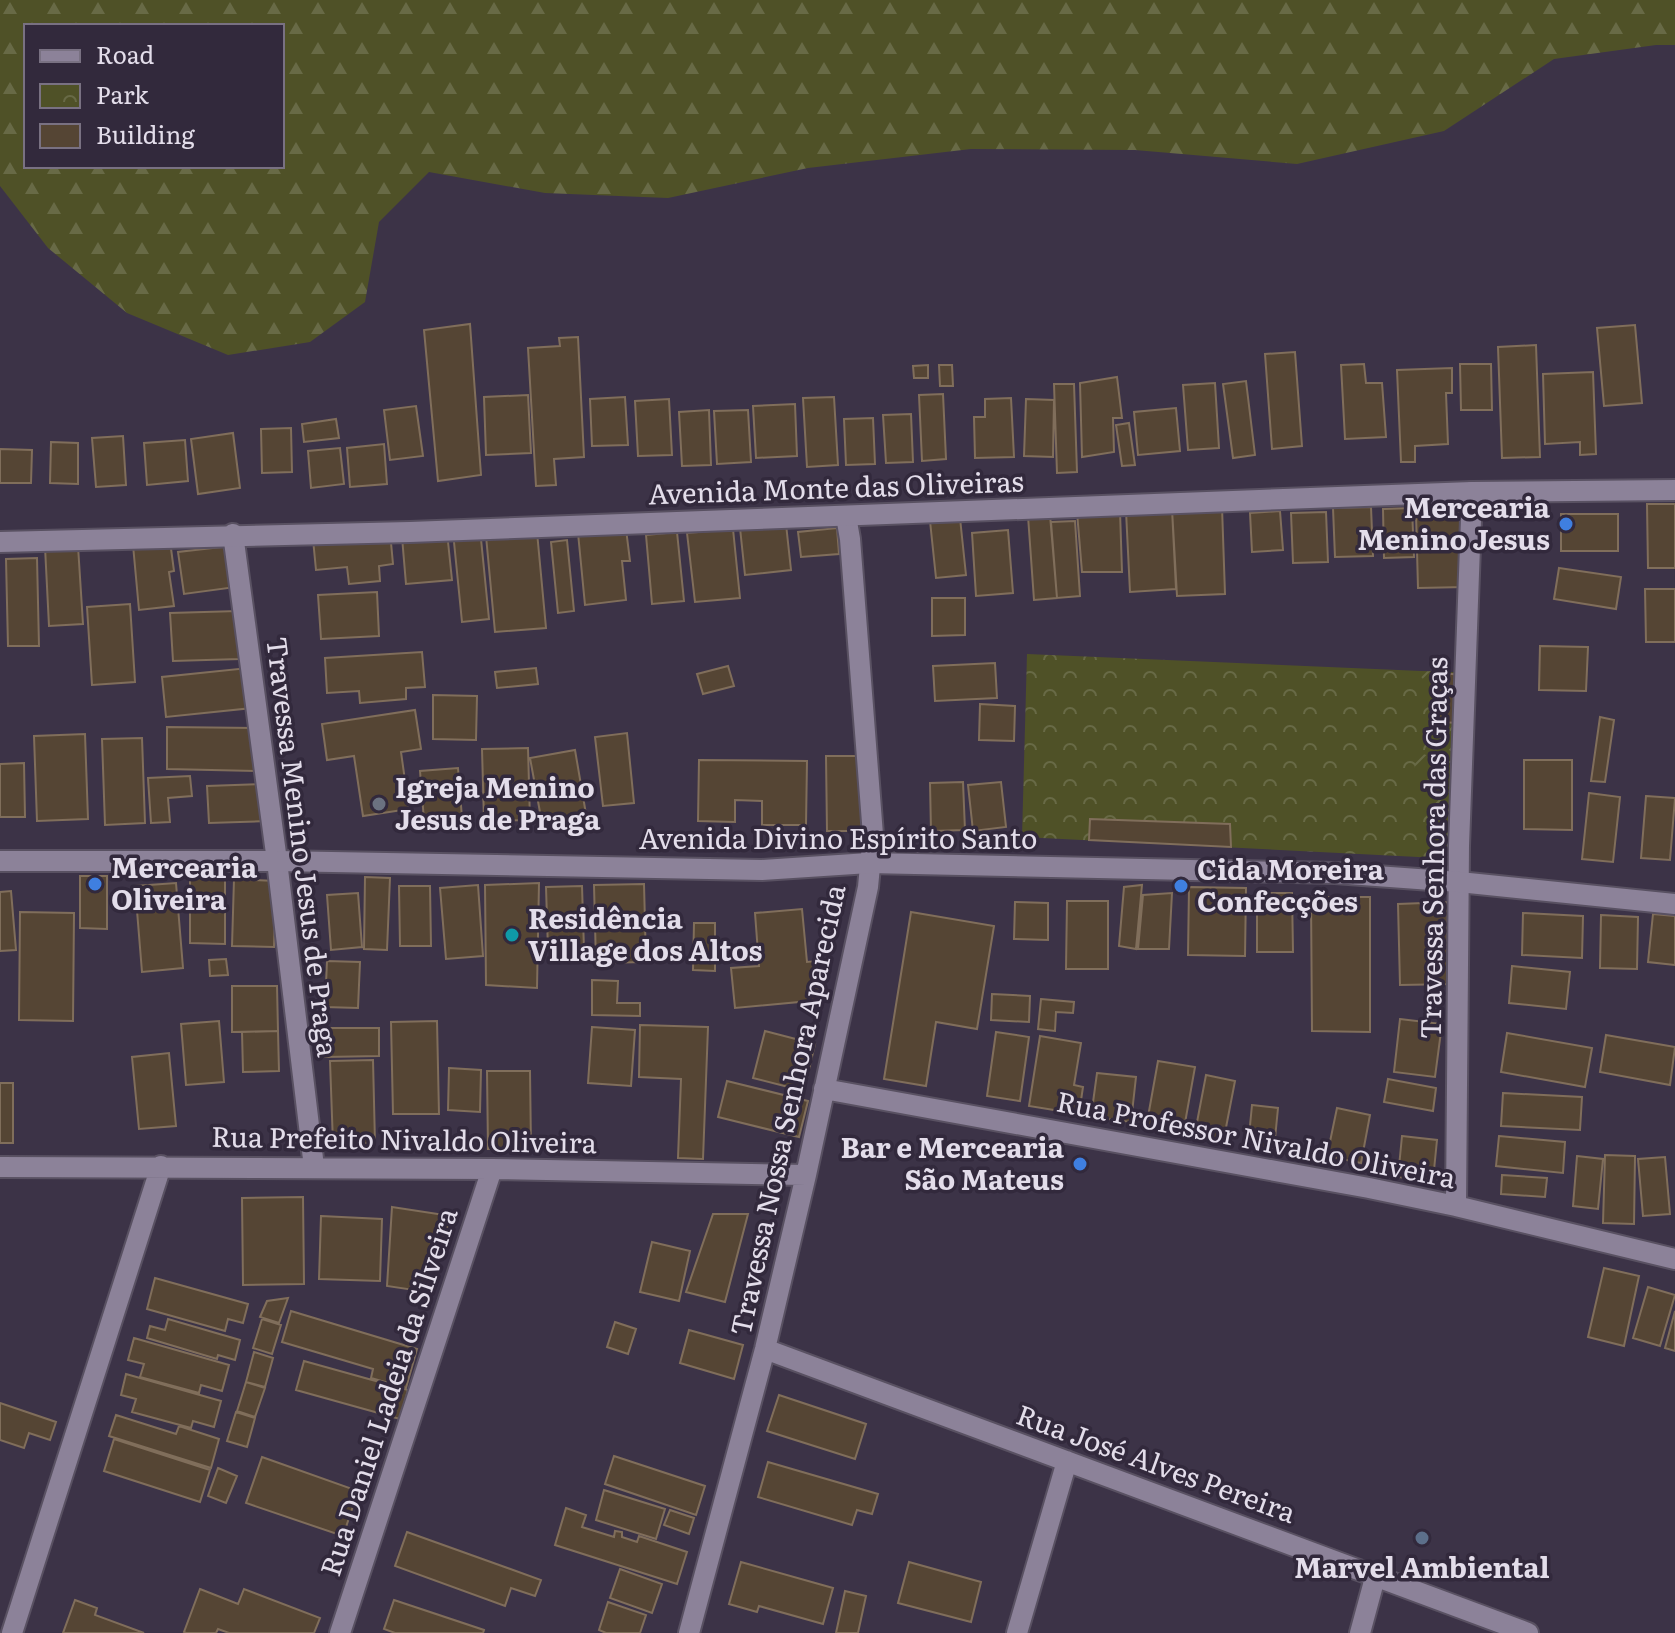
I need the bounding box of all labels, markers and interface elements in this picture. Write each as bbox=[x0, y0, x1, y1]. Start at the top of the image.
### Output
legend bbox=[24, 24, 284, 168]
text: Road bbox=[96, 36, 155, 71]
text: Park bbox=[96, 76, 149, 111]
text: Building bbox=[96, 116, 195, 151]
street label: Avenida Monte das Oliveiras bbox=[647, 458, 1025, 514]
place label: Mercearia Menino Jesus bbox=[1357, 485, 1551, 559]
marker: Mercearia Menino Jesus bbox=[1557, 515, 1575, 533]
street label: Travessa Menino Jesus de Praga bbox=[257, 634, 351, 1059]
street label: Travessa Senhora das Graças bbox=[1408, 657, 1456, 1039]
place label: Igreja Menino Jesus de Praga bbox=[395, 765, 601, 839]
marker: Igreja Menino Jesus de Praga bbox=[370, 795, 388, 813]
street label: Avenida Divino Espírito Santo bbox=[639, 816, 1037, 858]
place label: Mercearia Oliveira bbox=[111, 845, 258, 919]
place label: Cida Moreira Confecções bbox=[1197, 847, 1385, 921]
marker: Mercearia Oliveira bbox=[86, 875, 104, 893]
marker: Cida Moreira Confecções bbox=[1172, 877, 1190, 895]
street label: Travessa Nossa Senhora Aparecida bbox=[718, 880, 854, 1339]
place label: Residência Village dos Altos bbox=[528, 896, 763, 970]
marker: Residência Village dos Altos bbox=[503, 926, 521, 944]
street label: Rua Professor Nivaldo Oliveira bbox=[1053, 1079, 1460, 1197]
street label: Rua Prefeito Nivaldo Oliveira bbox=[211, 1114, 597, 1162]
place label: Bar e Mercearia São Mateus bbox=[840, 1125, 1065, 1199]
marker: Bar e Mercearia São Mateus bbox=[1071, 1155, 1089, 1173]
street label: Rua Daniel Ladeia da Silveira bbox=[308, 1202, 467, 1581]
street label: Rua José Alves Pereira bbox=[1011, 1392, 1302, 1532]
marker: Marvel Ambiental bbox=[1413, 1529, 1431, 1547]
place label: Marvel Ambiental bbox=[1294, 1545, 1550, 1587]

